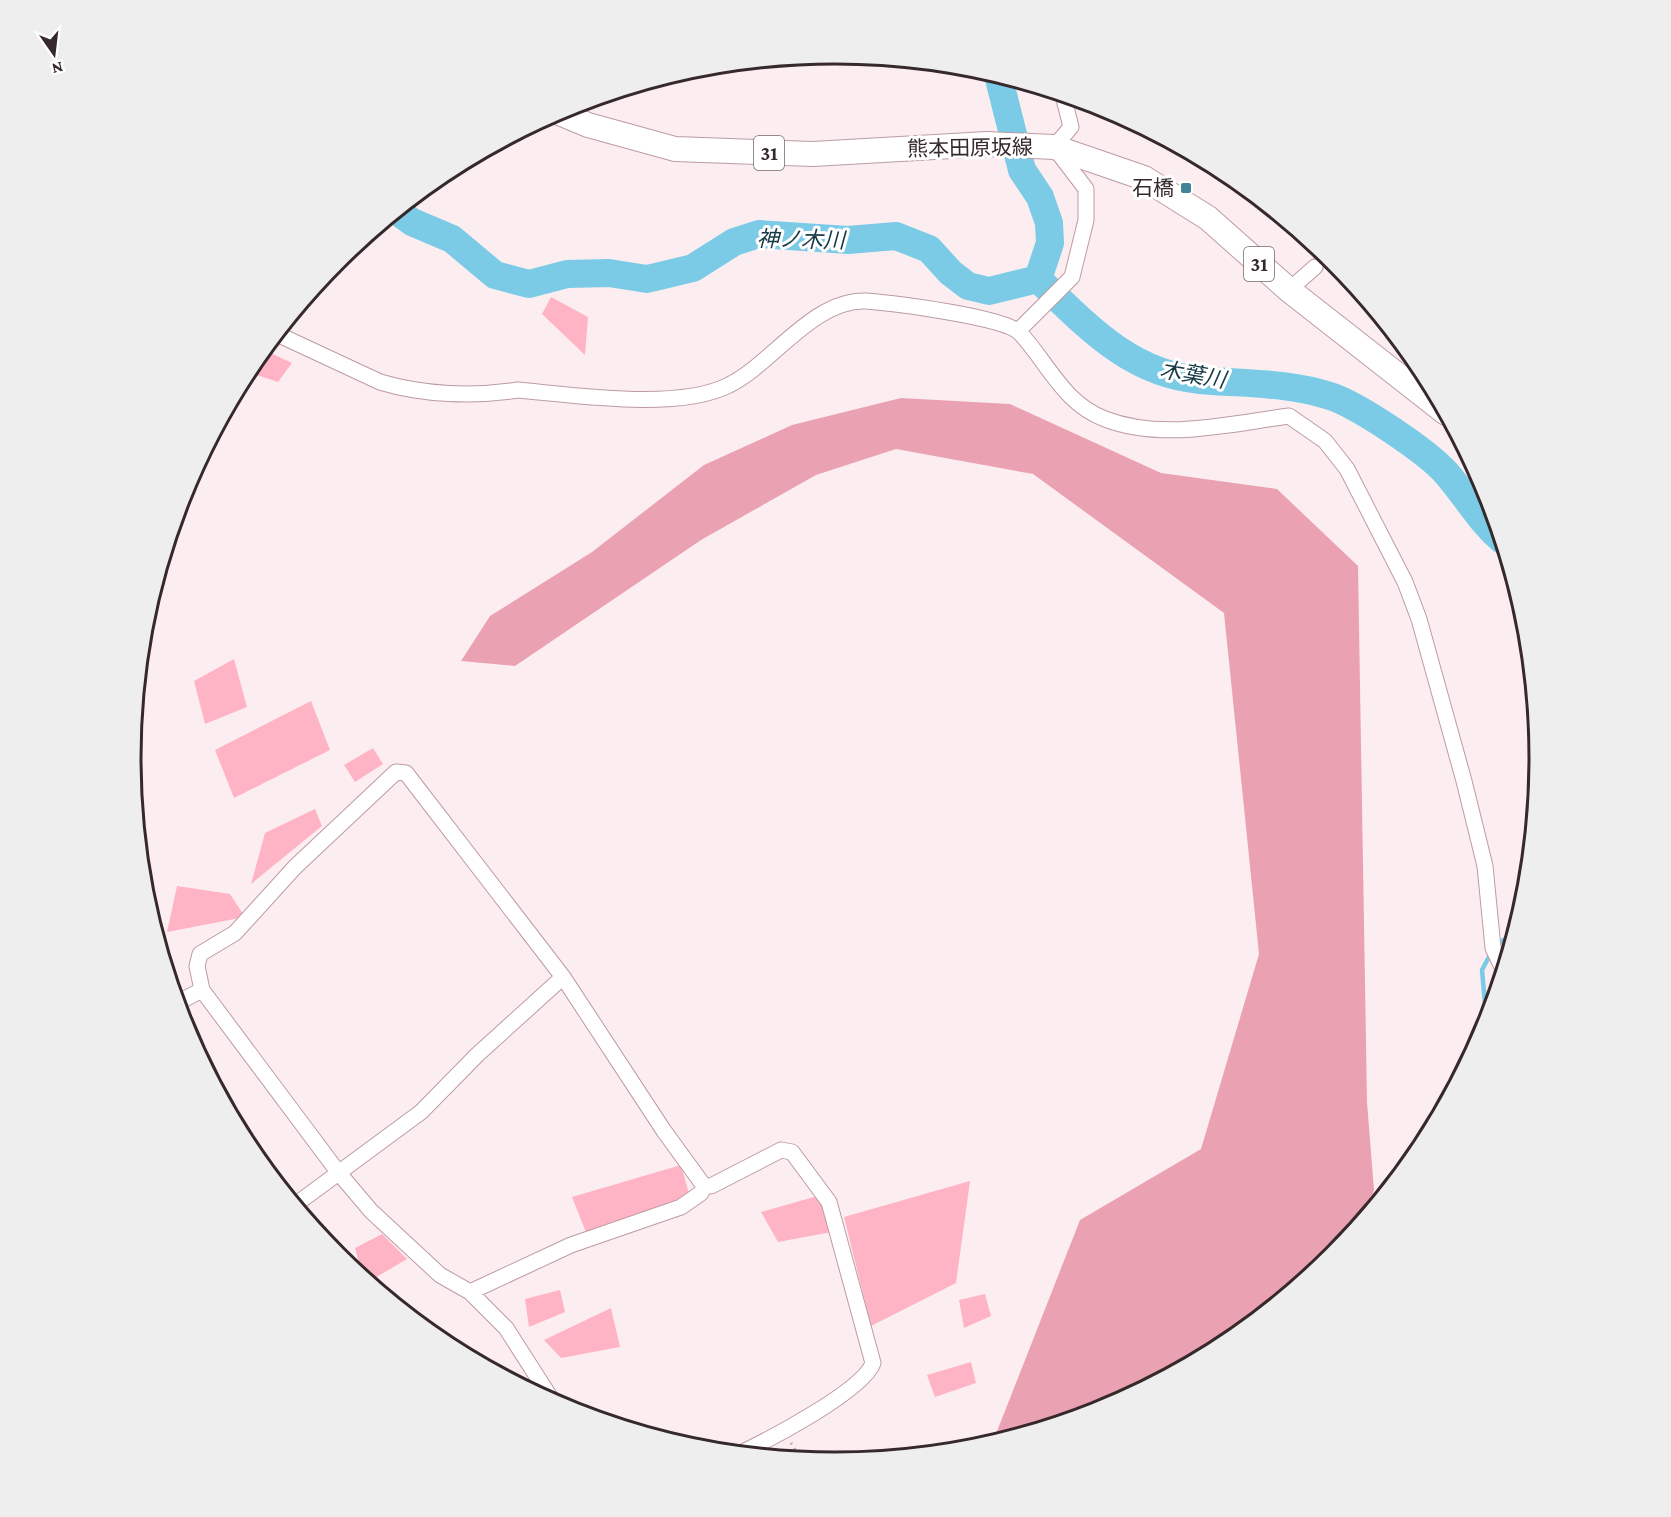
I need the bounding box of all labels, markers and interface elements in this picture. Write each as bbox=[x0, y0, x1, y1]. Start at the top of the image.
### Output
north arrow bbox=[24, 24, 84, 84]
text: N bbox=[50, 59, 65, 78]
street label: 熊本田原坂線 bbox=[907, 135, 1033, 161]
road number: 31 bbox=[754, 136, 784, 170]
place label: 石橋 bbox=[1132, 176, 1174, 200]
marker: 石橋 bbox=[1179, 181, 1193, 195]
water label: 神ノ木川 bbox=[757, 226, 847, 253]
road number: 31 bbox=[1244, 247, 1274, 281]
water label: 木葉川 bbox=[1158, 356, 1230, 393]

